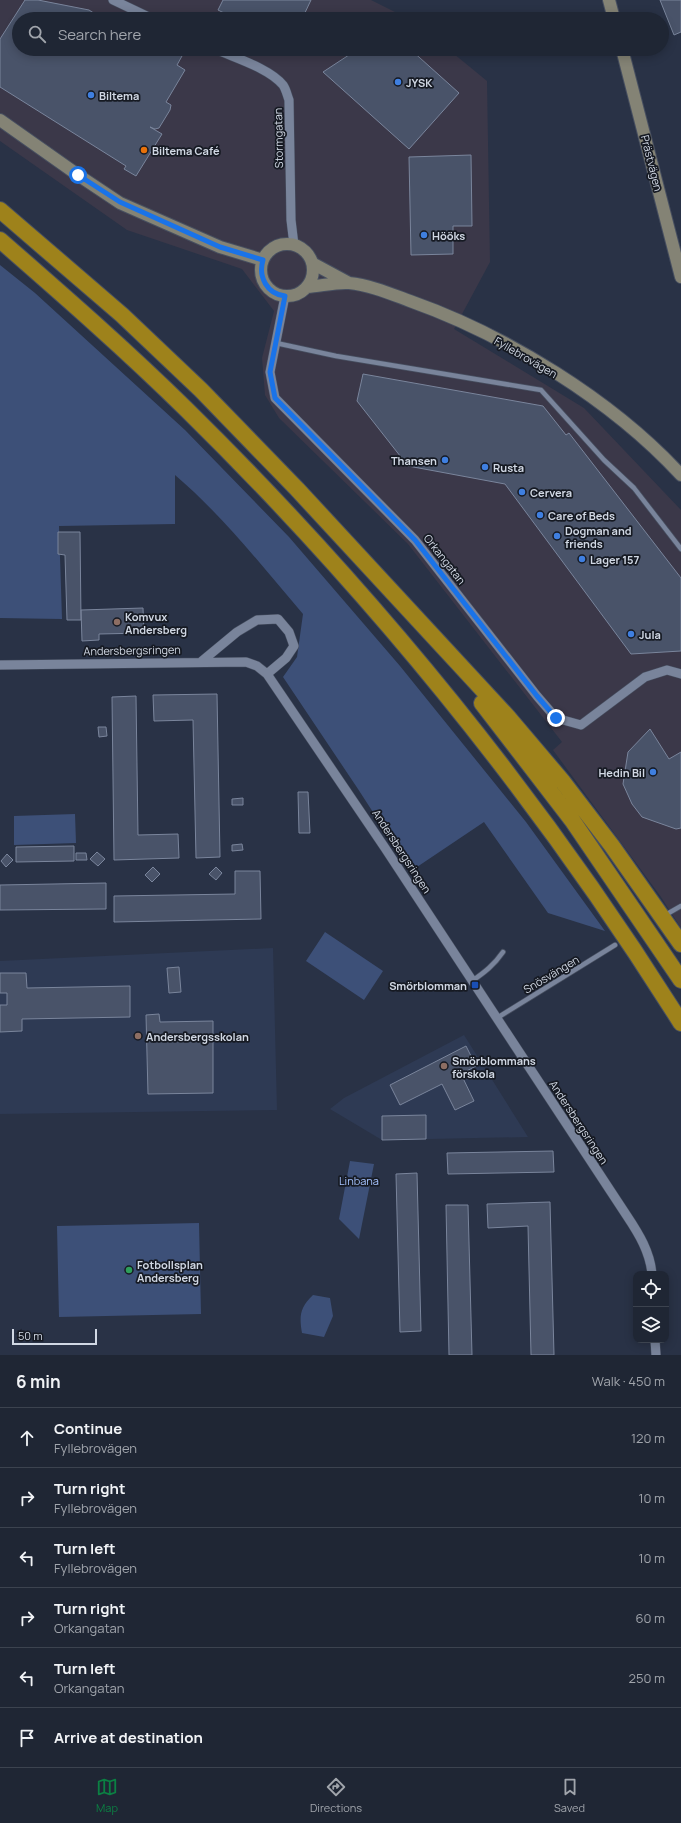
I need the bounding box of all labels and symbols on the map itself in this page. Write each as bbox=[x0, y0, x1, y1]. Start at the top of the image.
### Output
place label: JYSK bbox=[406, 75, 433, 90]
marker: JYSK bbox=[393, 77, 403, 87]
place label: Biltema bbox=[99, 88, 139, 103]
marker: Biltema bbox=[86, 90, 96, 100]
street label: Stormgatan bbox=[270, 108, 286, 168]
street label: Prästvägen bbox=[638, 133, 666, 193]
place label: Biltema Café bbox=[152, 143, 220, 158]
marker: Biltema Café bbox=[139, 145, 149, 155]
route start bbox=[69, 166, 87, 184]
place label: Hööks bbox=[432, 228, 465, 243]
marker: Hööks bbox=[419, 230, 429, 240]
street label: Fyllebrovägen bbox=[492, 333, 560, 381]
place label: Thansen bbox=[391, 453, 437, 468]
marker: Thansen bbox=[440, 455, 450, 465]
place label: Rusta bbox=[493, 460, 524, 475]
marker: Rusta bbox=[480, 462, 490, 472]
place label: Cervera bbox=[530, 485, 572, 500]
marker: Cervera bbox=[517, 487, 527, 497]
place label: Care of Beds bbox=[548, 508, 615, 523]
marker: Care of Beds bbox=[535, 510, 545, 520]
place label: Dogman and friends bbox=[565, 523, 632, 551]
street label: Orkangatan bbox=[421, 531, 469, 587]
marker: Dogman and friends bbox=[552, 531, 562, 541]
place label: Lager 157 bbox=[590, 552, 639, 567]
marker: Lager 157 bbox=[577, 554, 587, 564]
place label: Komvux Andersberg bbox=[125, 609, 187, 637]
marker: Komvux Andersberg bbox=[112, 617, 122, 627]
place label: Jula bbox=[639, 627, 661, 642]
marker: Jula bbox=[626, 629, 636, 639]
street label: Andersbergsringen bbox=[83, 642, 181, 658]
route end bbox=[547, 709, 565, 727]
place label: Hedin Bil bbox=[598, 765, 645, 780]
marker: Hedin Bil bbox=[648, 767, 658, 777]
street label: Andersbergsringen bbox=[369, 806, 435, 896]
street label: Snösvängen bbox=[520, 951, 582, 997]
place label: Smörblomman bbox=[389, 978, 467, 993]
marker: Smörblomman bbox=[470, 980, 480, 990]
place label: Andersbergsskolan bbox=[146, 1029, 249, 1044]
marker: Andersbergsskolan bbox=[133, 1031, 143, 1041]
place label: Smörblommans förskola bbox=[452, 1053, 536, 1081]
marker: Smörblommans förskola bbox=[439, 1061, 449, 1071]
street label: Andersbergsringen bbox=[546, 1077, 612, 1167]
park label: Linbana bbox=[339, 1173, 379, 1188]
place label: Fotbollsplan Andersberg bbox=[137, 1257, 203, 1285]
marker: Fotbollsplan Andersberg bbox=[124, 1265, 134, 1275]
scale bar bbox=[12, 1327, 97, 1346]

